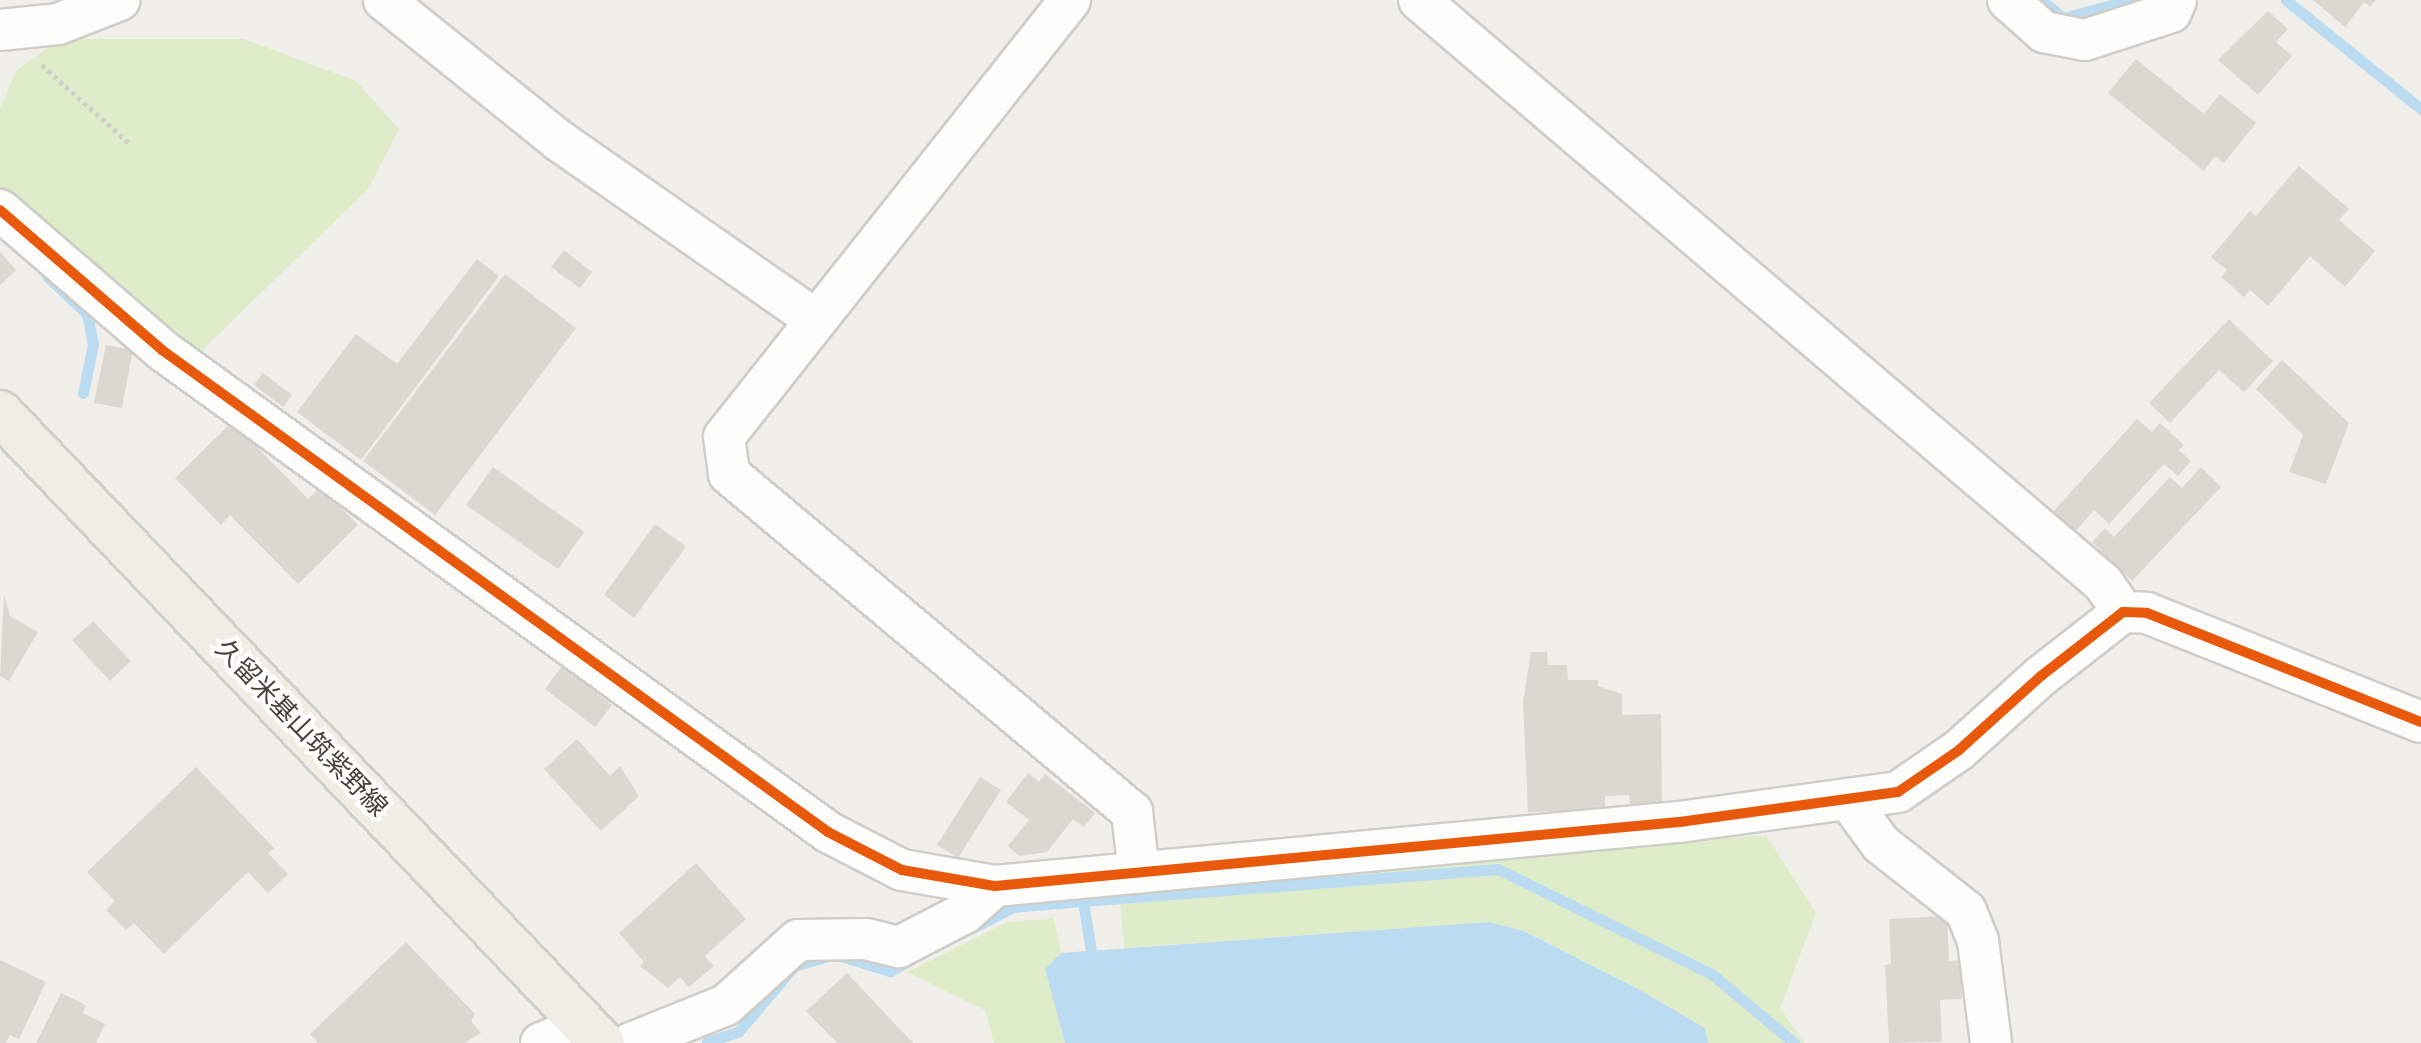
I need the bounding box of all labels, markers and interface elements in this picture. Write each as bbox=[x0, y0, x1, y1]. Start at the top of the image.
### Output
street label: 久留米基山筑紫野線 bbox=[209, 633, 393, 823]

